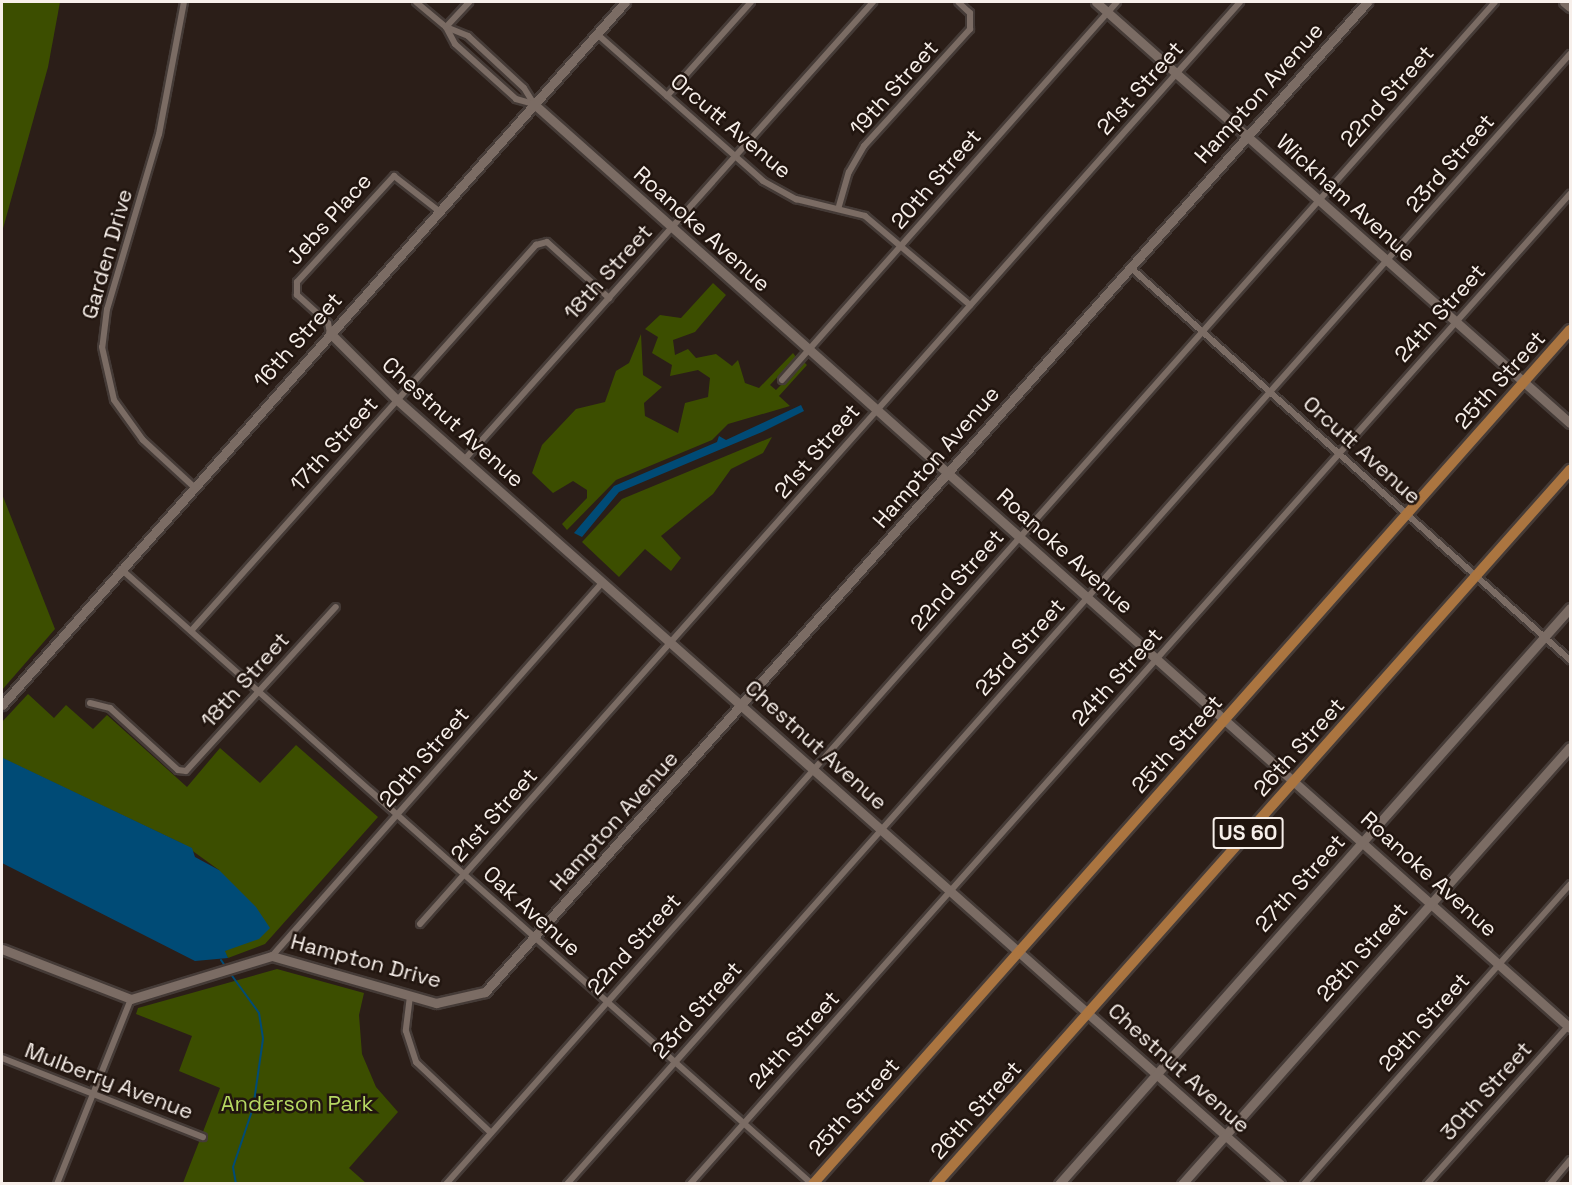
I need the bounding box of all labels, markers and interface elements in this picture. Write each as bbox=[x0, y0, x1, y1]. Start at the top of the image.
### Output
street label: Hampton Avenue bbox=[1189, 17, 1329, 169]
street label: 19th Street bbox=[844, 35, 944, 141]
street label: 21st Street bbox=[1091, 36, 1189, 140]
street label: 22nd Street bbox=[1335, 40, 1439, 152]
street label: Orcutt Avenue bbox=[665, 68, 797, 184]
street label: 23rd Street bbox=[1400, 109, 1500, 217]
street label: 20th Street bbox=[885, 124, 987, 234]
street label: Wickham Avenue bbox=[1271, 129, 1421, 267]
street label: Roanoke Avenue bbox=[628, 161, 776, 297]
street label: Jebs Place bbox=[281, 168, 377, 270]
street label: Garden Drive bbox=[76, 186, 138, 322]
street label: 18th Street bbox=[558, 219, 658, 325]
street label: 24th Street bbox=[1389, 259, 1491, 367]
street label: 16th Street bbox=[248, 287, 348, 393]
street label: 25th Street bbox=[1449, 325, 1551, 435]
street label: Chestnut Avenue bbox=[376, 351, 530, 493]
street label: Hampton Avenue bbox=[867, 380, 1005, 534]
street label: Orcutt Avenue bbox=[1298, 390, 1426, 510]
street label: 17th Street bbox=[285, 391, 383, 497]
street label: 21st Street bbox=[769, 398, 865, 504]
street label: Roanoke Avenue bbox=[991, 483, 1139, 619]
street label: 22nd Street bbox=[905, 524, 1009, 636]
street label: 23rd Street bbox=[970, 593, 1070, 701]
street label: 24th Street bbox=[1066, 623, 1168, 731]
street label: 18th Street bbox=[195, 627, 295, 733]
street label: Chestnut Avenue bbox=[739, 674, 893, 816]
street label: 25th Street bbox=[1126, 689, 1228, 799]
street label: 26th Street bbox=[1248, 692, 1350, 802]
street label: 20th Street bbox=[373, 702, 475, 812]
street label: Hampton Avenue bbox=[544, 745, 684, 897]
street label: 21st Street bbox=[445, 763, 543, 867]
street label: Roanoke Avenue bbox=[1355, 806, 1503, 942]
road number: US 60 bbox=[1212, 815, 1284, 851]
street label: 27th Street bbox=[1249, 829, 1351, 937]
street label: Oak Avenue bbox=[478, 860, 586, 962]
street label: 22nd Street bbox=[582, 888, 686, 1000]
street label: 28th Street bbox=[1311, 897, 1413, 1007]
street label: Hampton Drive bbox=[288, 928, 444, 994]
street label: 23rd Street bbox=[647, 956, 747, 1064]
street label: 29th Street bbox=[1373, 967, 1475, 1077]
street label: 24th Street bbox=[743, 986, 845, 1094]
street label: Chestnut Avenue bbox=[1102, 997, 1256, 1139]
street label: 30th Street bbox=[1435, 1036, 1537, 1146]
street label: Mulberry Avenue bbox=[21, 1037, 197, 1125]
street label: 25th Street bbox=[803, 1052, 905, 1162]
street label: 26th Street bbox=[925, 1055, 1027, 1165]
park label: Anderson Park bbox=[221, 1091, 373, 1117]

